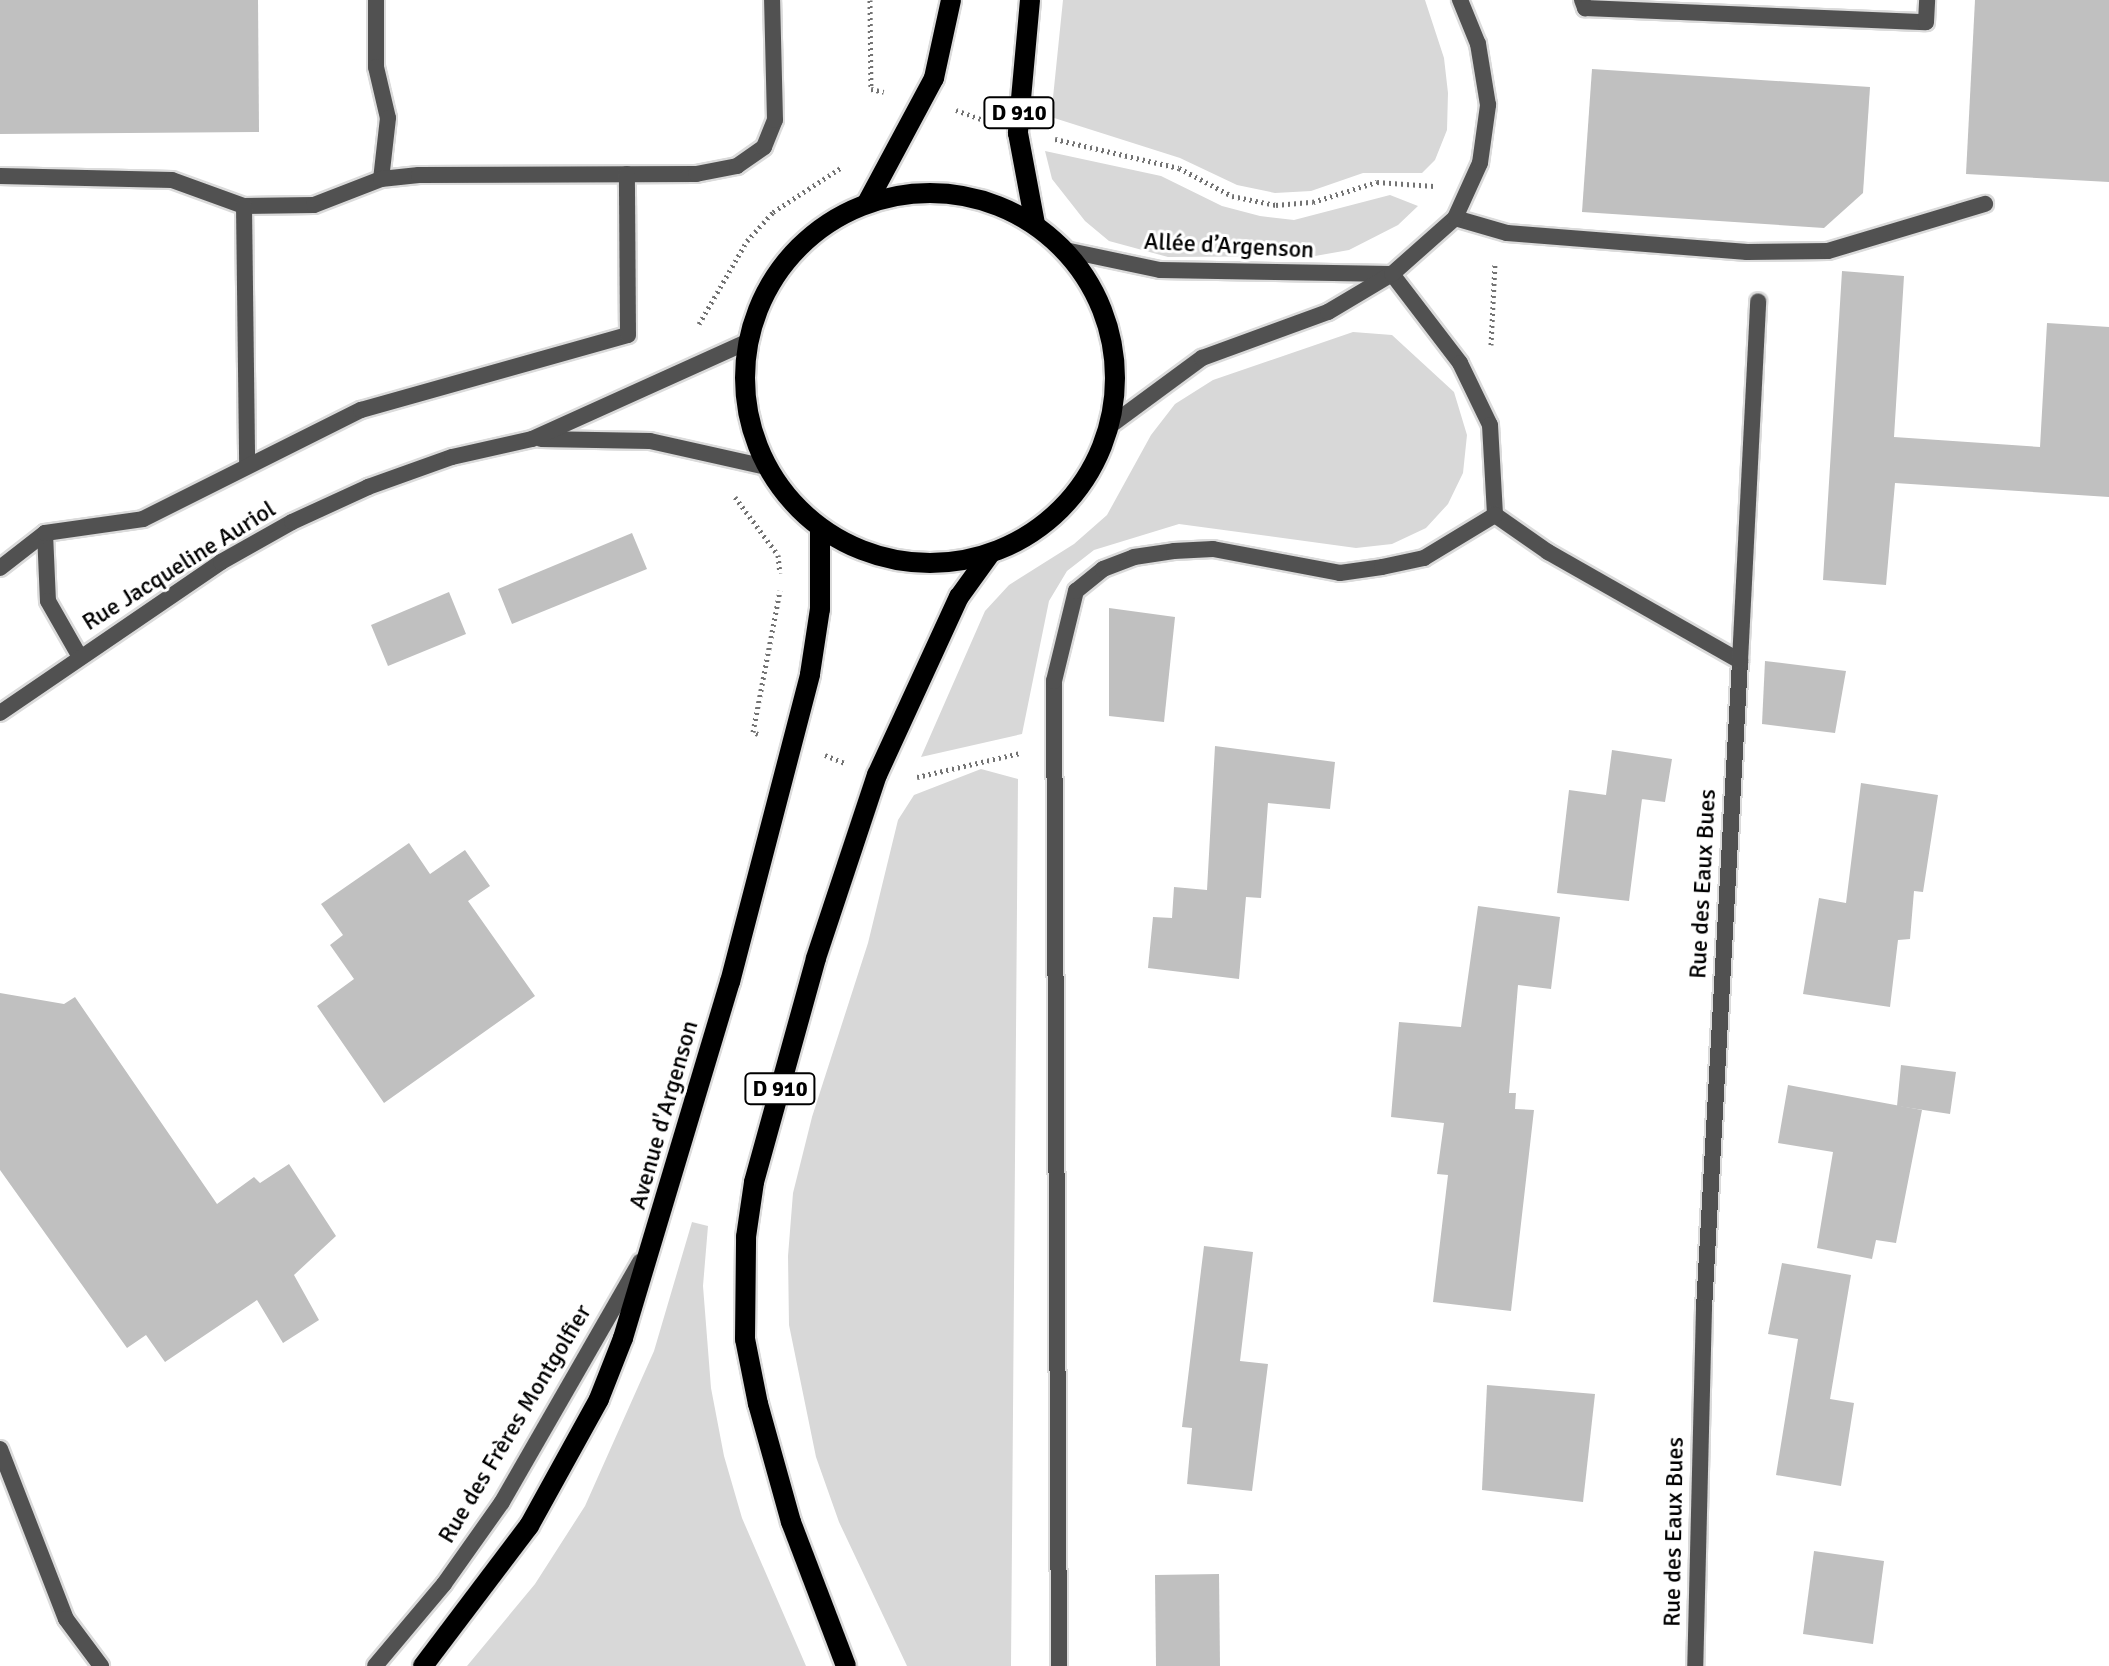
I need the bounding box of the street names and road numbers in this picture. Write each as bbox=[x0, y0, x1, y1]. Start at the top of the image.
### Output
road number: D 910 bbox=[983, 95, 1055, 131]
street label: Allée d’Argenson bbox=[1143, 227, 1315, 265]
street label: Rue Jacqueline Auriol bbox=[77, 495, 281, 637]
street label: Rue des Eaux Bues bbox=[1684, 788, 1722, 980]
street label: Avenue d'Argenson bbox=[623, 1017, 705, 1213]
road number: D 910 bbox=[744, 1071, 816, 1107]
street label: Rue des Frères Montgolfier bbox=[432, 1299, 598, 1549]
street label: Rue des Eaux Bues bbox=[1658, 1437, 1690, 1627]

